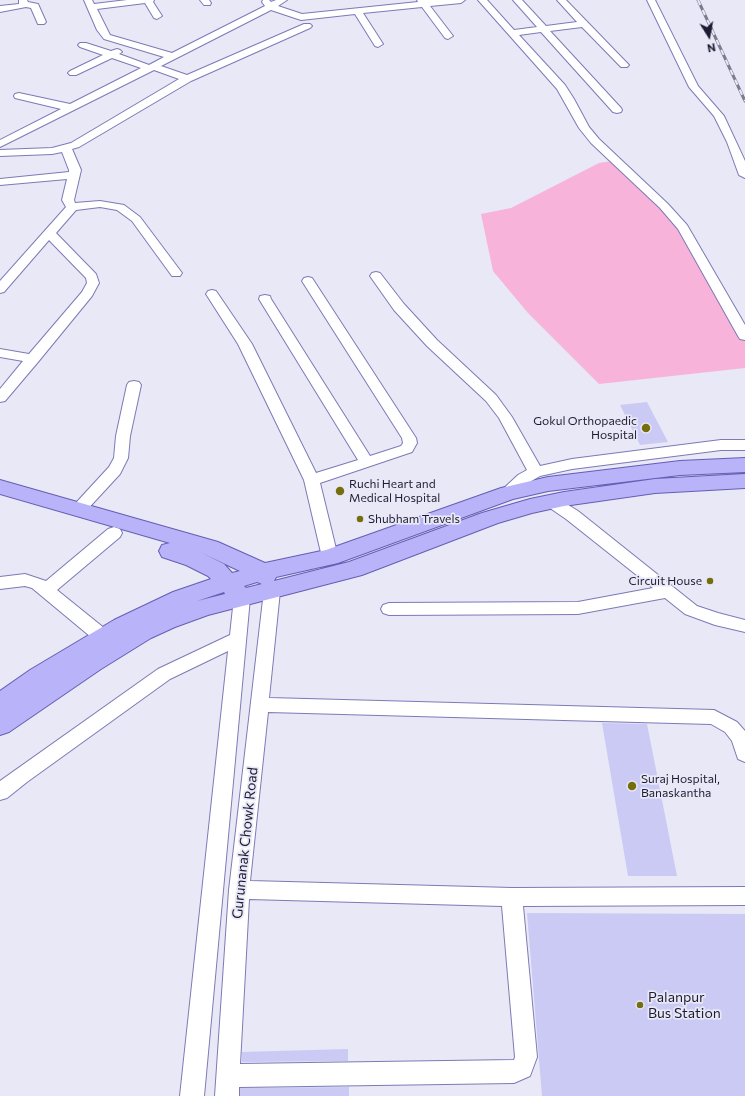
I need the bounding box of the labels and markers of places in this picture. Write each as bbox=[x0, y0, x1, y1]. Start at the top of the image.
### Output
place label: Gokul Orthopaedic Hospital bbox=[533, 414, 637, 442]
marker: Gokul Orthopaedic Hospital bbox=[640, 422, 652, 434]
place label: Ruchi Heart and Medical Hospital bbox=[349, 477, 440, 505]
marker: Ruchi Heart and Medical Hospital bbox=[334, 485, 346, 497]
place label: Shubham Travels bbox=[368, 512, 460, 526]
marker: Shubham Travels bbox=[355, 514, 365, 524]
place label: Circuit House bbox=[629, 574, 702, 588]
marker: Circuit House bbox=[705, 576, 715, 586]
place label: Suraj Hospital, Banaskantha bbox=[641, 772, 720, 800]
marker: Suraj Hospital, Banaskantha bbox=[626, 780, 638, 792]
place label: Palanpur Bus Station bbox=[648, 989, 721, 1022]
marker: Palanpur Bus Station bbox=[635, 1000, 645, 1010]

